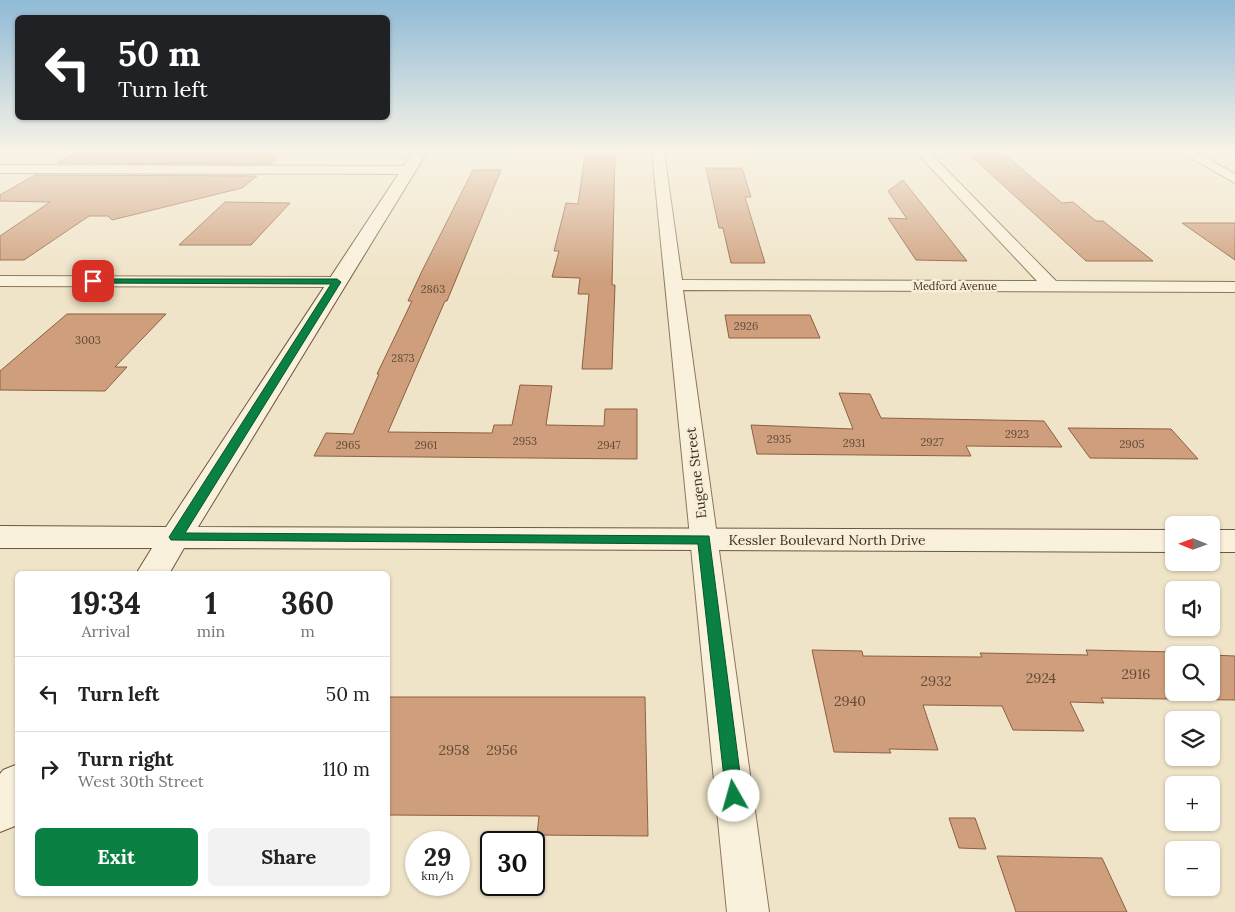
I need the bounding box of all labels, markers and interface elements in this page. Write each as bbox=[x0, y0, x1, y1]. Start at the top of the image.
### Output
text: 50 m bbox=[118, 31, 201, 76]
icon: left bbox=[35, 35, 100, 100]
text: Turn left bbox=[118, 75, 208, 103]
pin bbox=[72, 260, 114, 302]
icon: arrive bbox=[79, 267, 107, 295]
street label: Medford Avenue bbox=[913, 279, 997, 293]
house number: 2863 bbox=[421, 282, 445, 296]
house number: 2926 bbox=[734, 319, 758, 333]
house number: 3003 bbox=[75, 333, 101, 347]
house number: 2873 bbox=[391, 351, 415, 365]
street label: Eugene Street bbox=[681, 426, 711, 520]
house number: 2923 bbox=[1005, 427, 1029, 441]
house number: 2935 bbox=[767, 432, 791, 446]
house number: 2953 bbox=[513, 434, 537, 448]
house number: 2927 bbox=[920, 435, 944, 449]
house number: 2931 bbox=[843, 436, 865, 450]
house number: 2905 bbox=[1119, 437, 1145, 451]
house number: 2965 bbox=[336, 438, 360, 452]
house number: 2961 bbox=[415, 438, 437, 452]
house number: 2947 bbox=[597, 438, 621, 452]
north arrow bbox=[1165, 516, 1220, 571]
map controls bbox=[1165, 516, 1220, 896]
street label: Kessler Boulevard North Drive bbox=[728, 531, 926, 549]
button: sound bbox=[1165, 581, 1220, 636]
text: 19:34 bbox=[71, 584, 141, 622]
text: 1 bbox=[205, 584, 217, 622]
text: 360 bbox=[281, 584, 334, 622]
text: Arrival bbox=[81, 621, 130, 641]
text: min bbox=[197, 621, 225, 641]
text: m bbox=[300, 621, 315, 641]
button: search bbox=[1165, 646, 1220, 701]
house number: 2916 bbox=[1122, 665, 1150, 683]
house number: 2924 bbox=[1026, 669, 1057, 687]
house number: 2932 bbox=[921, 672, 951, 690]
icon: left bbox=[35, 680, 63, 708]
text: Turn left bbox=[78, 682, 159, 706]
text: 50 m bbox=[326, 682, 370, 706]
house number: 2940 bbox=[834, 692, 866, 710]
button: layers bbox=[1165, 711, 1220, 766]
house number: 2958 bbox=[438, 741, 470, 759]
house number: 2956 bbox=[486, 741, 518, 759]
text: Turn right bbox=[78, 747, 174, 771]
icon: right bbox=[35, 755, 63, 783]
text: 110 m bbox=[322, 757, 370, 781]
position arrow bbox=[707, 769, 759, 821]
text: West 30th Street bbox=[78, 771, 204, 791]
button: + bbox=[1165, 776, 1220, 831]
button: Exit bbox=[35, 828, 198, 886]
button: Share bbox=[208, 828, 370, 886]
speed limit sign: 30 bbox=[480, 831, 545, 896]
text: 29 bbox=[424, 841, 451, 873]
button: − bbox=[1165, 841, 1220, 896]
text: km/h bbox=[421, 868, 454, 883]

